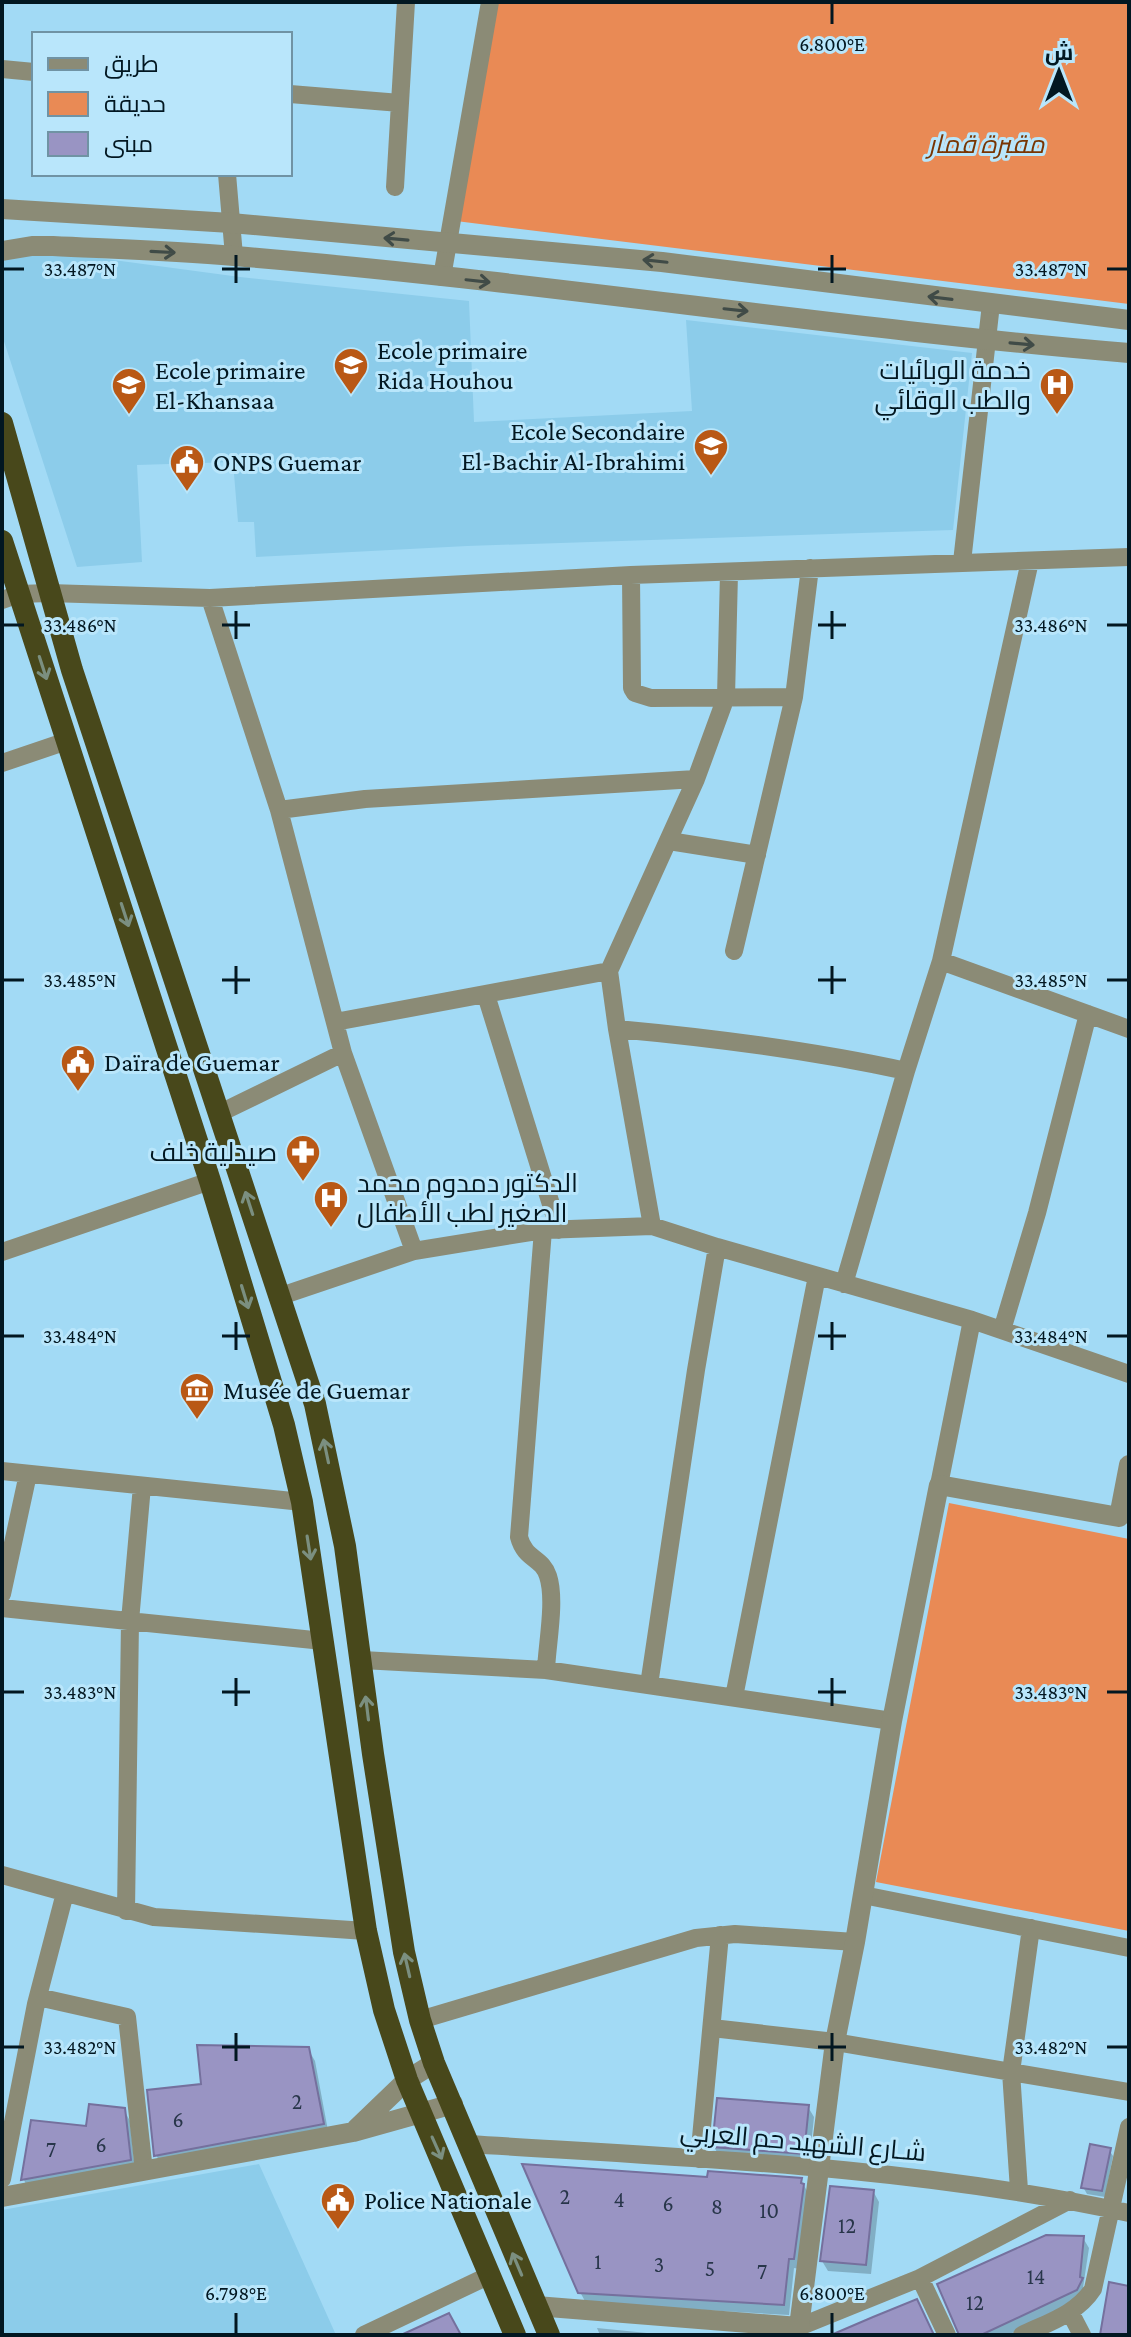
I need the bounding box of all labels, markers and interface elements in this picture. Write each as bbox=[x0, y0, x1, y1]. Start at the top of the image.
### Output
legend bbox=[32, 32, 292, 176]
north arrow bbox=[1019, 32, 1099, 112]
text: 6.800°E bbox=[799, 33, 865, 55]
text: ش bbox=[1045, 40, 1073, 66]
text: طريق bbox=[104, 50, 159, 79]
text: حديقة bbox=[104, 90, 166, 117]
text: مبنى bbox=[104, 130, 153, 158]
park label: مقبرة قمار bbox=[925, 130, 1045, 159]
one-way arrow bbox=[383, 231, 410, 246]
one-way arrow bbox=[149, 245, 176, 260]
one-way arrow bbox=[642, 254, 668, 269]
text: 33.487°N bbox=[44, 258, 116, 280]
text: 33.487°N bbox=[1015, 258, 1087, 280]
one-way arrow bbox=[464, 274, 491, 289]
one-way arrow bbox=[927, 290, 954, 305]
one-way arrow bbox=[722, 303, 749, 318]
place label: Ecole primaire Rida Houhou bbox=[377, 336, 527, 395]
one-way arrow bbox=[1008, 337, 1035, 352]
school or university icon: Ecole primaire Rida Houhou bbox=[332, 346, 370, 396]
place label: Ecole primaire El-Khansaa bbox=[155, 356, 305, 415]
place label: خدمة الوبائيات والطب الوقائي bbox=[875, 356, 1031, 421]
school or university icon: Ecole primaire El-Khansaa bbox=[110, 366, 148, 416]
hospital icon: خدمة الوبائيات والطب الوقائي bbox=[1038, 366, 1076, 416]
place label: Ecole Secondaire El-Bachir Al-Ibrahimi bbox=[461, 417, 685, 476]
school or university icon: Ecole Secondaire El-Bachir Al-Ibrahimi bbox=[692, 427, 730, 477]
public building icon: ONPS Guemar bbox=[168, 443, 206, 493]
place label: ONPS Guemar bbox=[213, 448, 361, 477]
text: 33.486°N bbox=[43, 614, 117, 636]
text: 33.486°N bbox=[1014, 614, 1088, 636]
one-way arrow bbox=[37, 656, 52, 681]
one-way arrow bbox=[118, 902, 133, 928]
text: 33.485°N bbox=[44, 969, 116, 991]
text: 33.485°N bbox=[1015, 969, 1087, 991]
public building icon: Daïra de Guemar bbox=[59, 1043, 97, 1093]
place label: Daïra de Guemar bbox=[104, 1048, 280, 1077]
pharmacy icon: صيدلية خلف bbox=[284, 1133, 322, 1183]
place label: صيدلية خلف bbox=[150, 1138, 277, 1167]
place label: الدكتور دمدوم محمد الصغير لطب الأطفال bbox=[357, 1169, 578, 1228]
hospital icon: الدكتور دمدوم محمد الصغير لطب الأطفال bbox=[312, 1179, 350, 1229]
one-way arrow bbox=[240, 1191, 255, 1216]
one-way arrow bbox=[238, 1283, 253, 1309]
text: 33.484°N bbox=[43, 1325, 117, 1347]
text: 33.484°N bbox=[1014, 1325, 1088, 1347]
museum icon: Musée de Guemar bbox=[178, 1371, 216, 1421]
place label: Musée de Guemar bbox=[223, 1376, 410, 1405]
one-way arrow bbox=[318, 1439, 333, 1465]
one-way arrow bbox=[302, 1535, 317, 1561]
text: 33.483°N bbox=[44, 1681, 116, 1703]
text: 33.483°N bbox=[1015, 1681, 1087, 1703]
one-way arrow bbox=[360, 1695, 375, 1722]
one-way arrow bbox=[398, 1952, 413, 1978]
text: 33.482°N bbox=[43, 2036, 117, 2058]
text: 33.482°N bbox=[1014, 2036, 1088, 2058]
house number: 2 bbox=[292, 2089, 302, 2114]
house number: 6 bbox=[172, 2107, 184, 2132]
street label: شـارع الشهيد حم العربي bbox=[678, 2117, 927, 2173]
house number: 6 bbox=[95, 2132, 107, 2157]
one-way arrow bbox=[430, 2135, 445, 2159]
house number: 7 bbox=[46, 2137, 56, 2162]
public building icon: Police Nationale bbox=[319, 2181, 357, 2231]
house number: 2 bbox=[560, 2184, 570, 2209]
place label: Police Nationale bbox=[364, 2186, 532, 2215]
house number: 4 bbox=[613, 2187, 625, 2212]
house number: 6 bbox=[662, 2191, 674, 2216]
house number: 8 bbox=[711, 2194, 723, 2219]
house number: 10 bbox=[759, 2198, 779, 2223]
house number: 12 bbox=[838, 2213, 856, 2238]
house number: 1 bbox=[594, 2249, 602, 2274]
one-way arrow bbox=[509, 2252, 524, 2277]
house number: 3 bbox=[654, 2252, 664, 2277]
house number: 5 bbox=[705, 2256, 715, 2281]
house number: 7 bbox=[757, 2259, 767, 2284]
house number: 14 bbox=[1027, 2264, 1045, 2289]
text: 6.798°E bbox=[205, 2282, 267, 2304]
text: 6.800°E bbox=[799, 2282, 865, 2304]
house number: 12 bbox=[966, 2290, 984, 2315]

